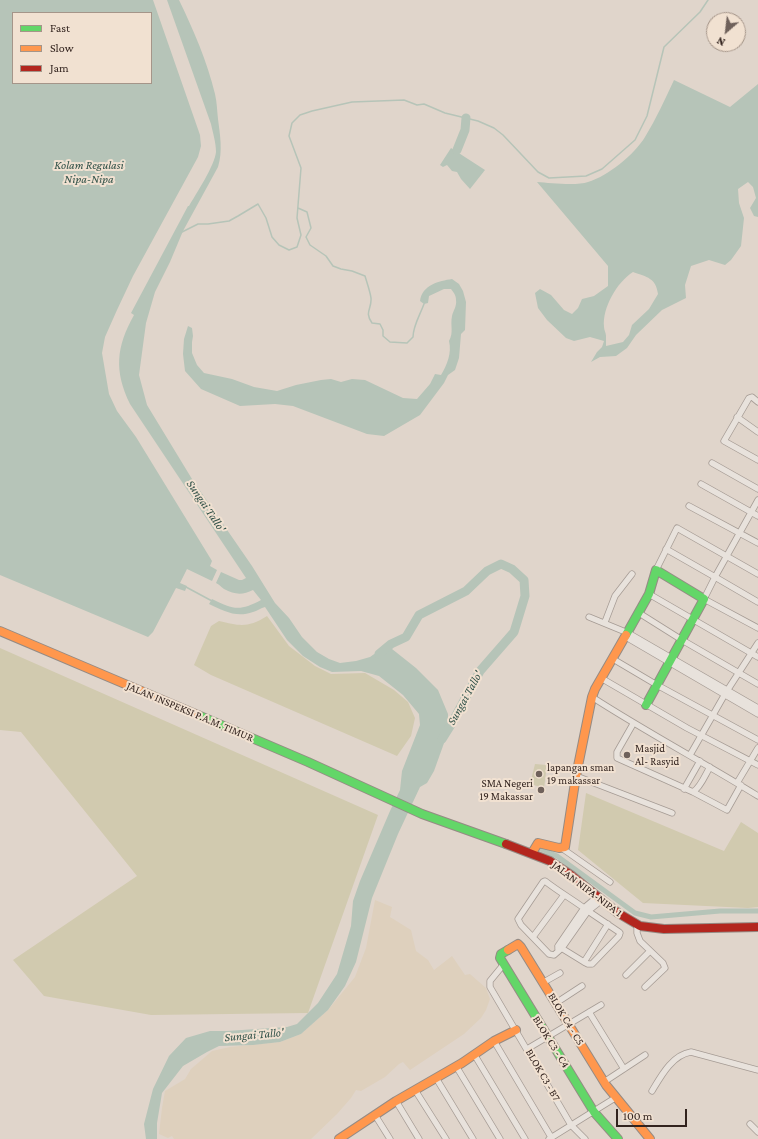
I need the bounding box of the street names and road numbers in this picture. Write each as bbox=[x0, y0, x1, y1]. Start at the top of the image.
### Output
street label: JALAN INSPEKSI P.A.M. TIMUR bbox=[125, 679, 255, 745]
street label: JALAN NIPA-NIPA 1 bbox=[549, 858, 625, 920]
street label: BLOK C4 - C5 bbox=[545, 990, 587, 1048]
street label: BLOK C3 - C4 bbox=[530, 1013, 572, 1071]
street label: BLOK C3 - B7 bbox=[523, 1047, 563, 1103]

